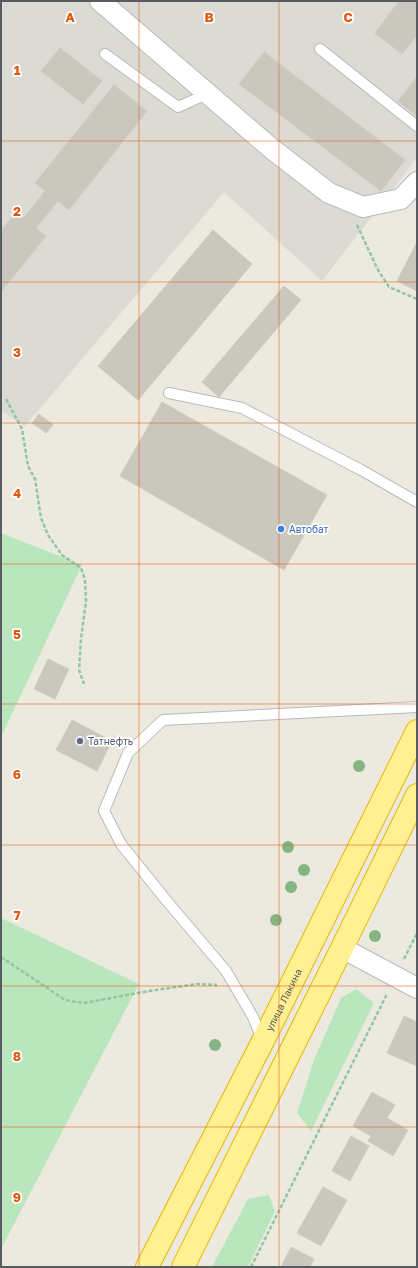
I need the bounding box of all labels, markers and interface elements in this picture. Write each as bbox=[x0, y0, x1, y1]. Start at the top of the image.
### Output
text: A bbox=[65, 9, 75, 25]
text: B bbox=[204, 9, 214, 25]
text: C bbox=[343, 9, 353, 25]
text: 1 bbox=[14, 62, 21, 78]
text: 2 bbox=[13, 203, 21, 219]
text: 3 bbox=[13, 344, 21, 360]
text: 4 bbox=[13, 485, 21, 501]
place label: Автобат bbox=[289, 523, 329, 535]
marker: Автобат bbox=[276, 524, 286, 534]
text: 5 bbox=[13, 626, 21, 642]
place label: Татнефть bbox=[88, 735, 133, 747]
marker: Татнефть bbox=[75, 736, 85, 746]
text: 6 bbox=[13, 766, 21, 782]
text: 7 bbox=[13, 907, 21, 923]
street label: улица Лакина bbox=[263, 967, 304, 1033]
text: 8 bbox=[13, 1048, 21, 1064]
text: 9 bbox=[13, 1189, 21, 1205]

